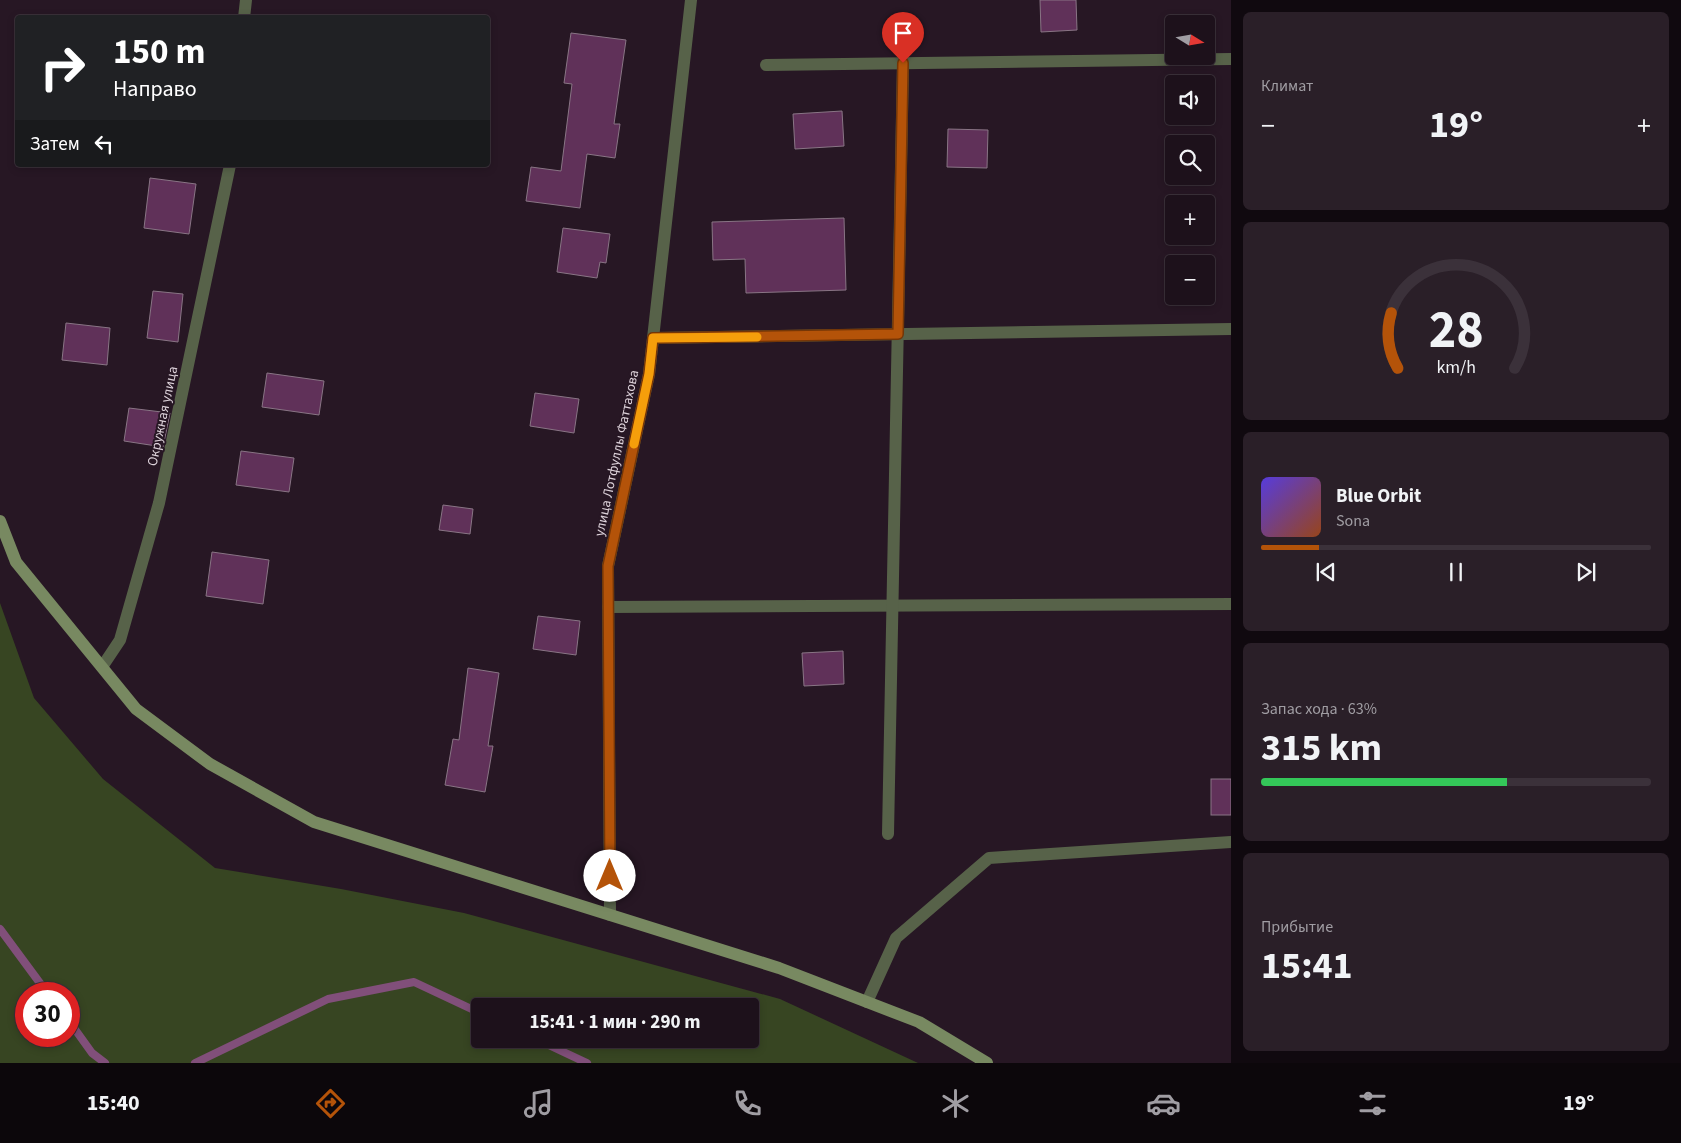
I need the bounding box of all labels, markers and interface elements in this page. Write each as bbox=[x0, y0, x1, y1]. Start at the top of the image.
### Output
pin bbox=[882, 12, 924, 63]
north arrow bbox=[1165, 15, 1215, 65]
map controls bbox=[1165, 15, 1215, 305]
icon: arrive bbox=[889, 19, 917, 47]
text: 150 m bbox=[113, 27, 205, 77]
icon: right bbox=[30, 35, 95, 100]
text: Направо bbox=[113, 73, 197, 105]
button: sound bbox=[1165, 75, 1215, 125]
text: Климат bbox=[1261, 75, 1313, 97]
text: 19° bbox=[1429, 98, 1483, 152]
text: − bbox=[1261, 106, 1275, 146]
text: + bbox=[1637, 106, 1651, 146]
icon: left bbox=[90, 130, 118, 158]
text: Затем bbox=[30, 131, 80, 158]
button: search bbox=[1165, 135, 1215, 185]
button: + bbox=[1165, 195, 1215, 245]
button: − bbox=[1165, 255, 1215, 305]
text: 28 bbox=[1429, 294, 1483, 368]
text: km/h bbox=[1436, 355, 1476, 380]
street label: Окружная улица bbox=[143, 364, 183, 468]
street label: улица Лотфуллы Фаттахова bbox=[590, 368, 644, 538]
text: Blue Orbit bbox=[1336, 483, 1421, 510]
text: Sona bbox=[1336, 510, 1370, 532]
icon: previous bbox=[1312, 558, 1340, 586]
icon: pause bbox=[1442, 558, 1470, 586]
icon: next bbox=[1572, 558, 1600, 586]
text: Запас хода · 63% bbox=[1261, 698, 1377, 720]
text: 315 km bbox=[1261, 721, 1382, 775]
position arrow bbox=[583, 849, 635, 901]
text: Прибытие bbox=[1261, 916, 1333, 938]
text: 15:41 bbox=[1261, 939, 1353, 993]
speed limit sign: 30 bbox=[15, 982, 80, 1047]
text: 15:41 · 1 мин · 290 m bbox=[529, 1009, 701, 1036]
icon: directions bbox=[313, 1086, 348, 1121]
icon: music bbox=[521, 1086, 556, 1121]
icon: phone bbox=[730, 1086, 765, 1121]
icon: climate bbox=[938, 1086, 973, 1121]
icon: car bbox=[1146, 1086, 1181, 1121]
icon: filters bbox=[1355, 1086, 1390, 1121]
text: 15:40 bbox=[87, 1087, 140, 1119]
text: 19° bbox=[1563, 1087, 1594, 1119]

